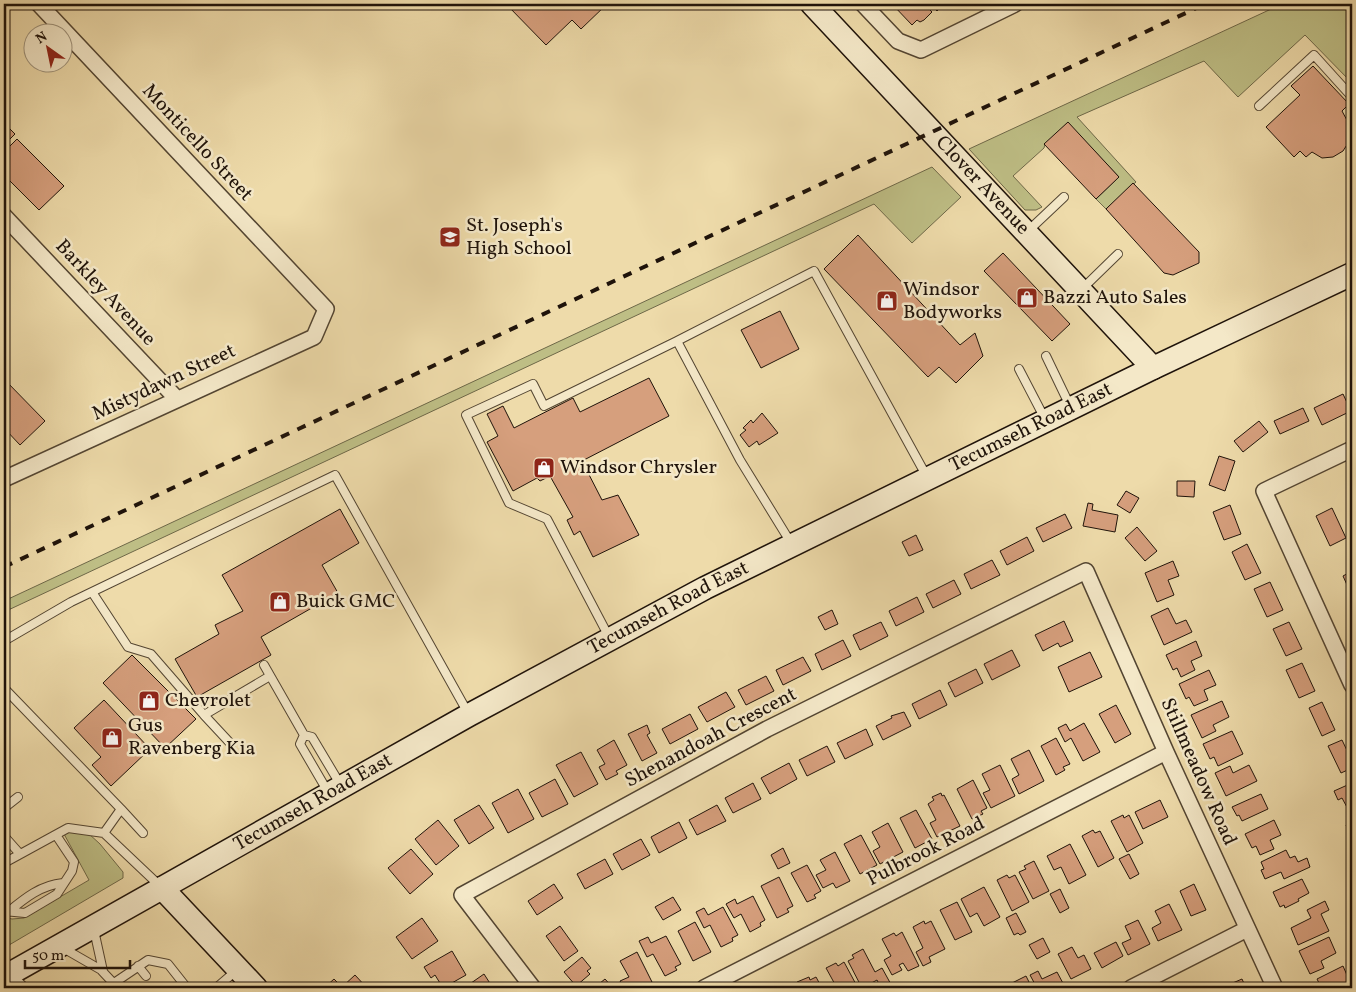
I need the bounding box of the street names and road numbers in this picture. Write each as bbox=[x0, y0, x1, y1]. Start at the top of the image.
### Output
street label: Monticello Street bbox=[135, 78, 259, 208]
street label: Clover Avenue bbox=[929, 130, 1036, 242]
street label: Barkley Avenue bbox=[48, 233, 162, 353]
street label: Mistydawn Street bbox=[88, 337, 240, 429]
street label: Tecumseh Road East bbox=[945, 376, 1117, 480]
street label: Tecumseh Road East bbox=[583, 554, 754, 662]
street label: Shenandoah Crescent bbox=[620, 681, 802, 795]
street label: Stillmeadow Road bbox=[1153, 694, 1243, 850]
street label: Tecumseh Road East bbox=[229, 747, 398, 859]
street label: Pulbrook Road bbox=[862, 810, 990, 894]

